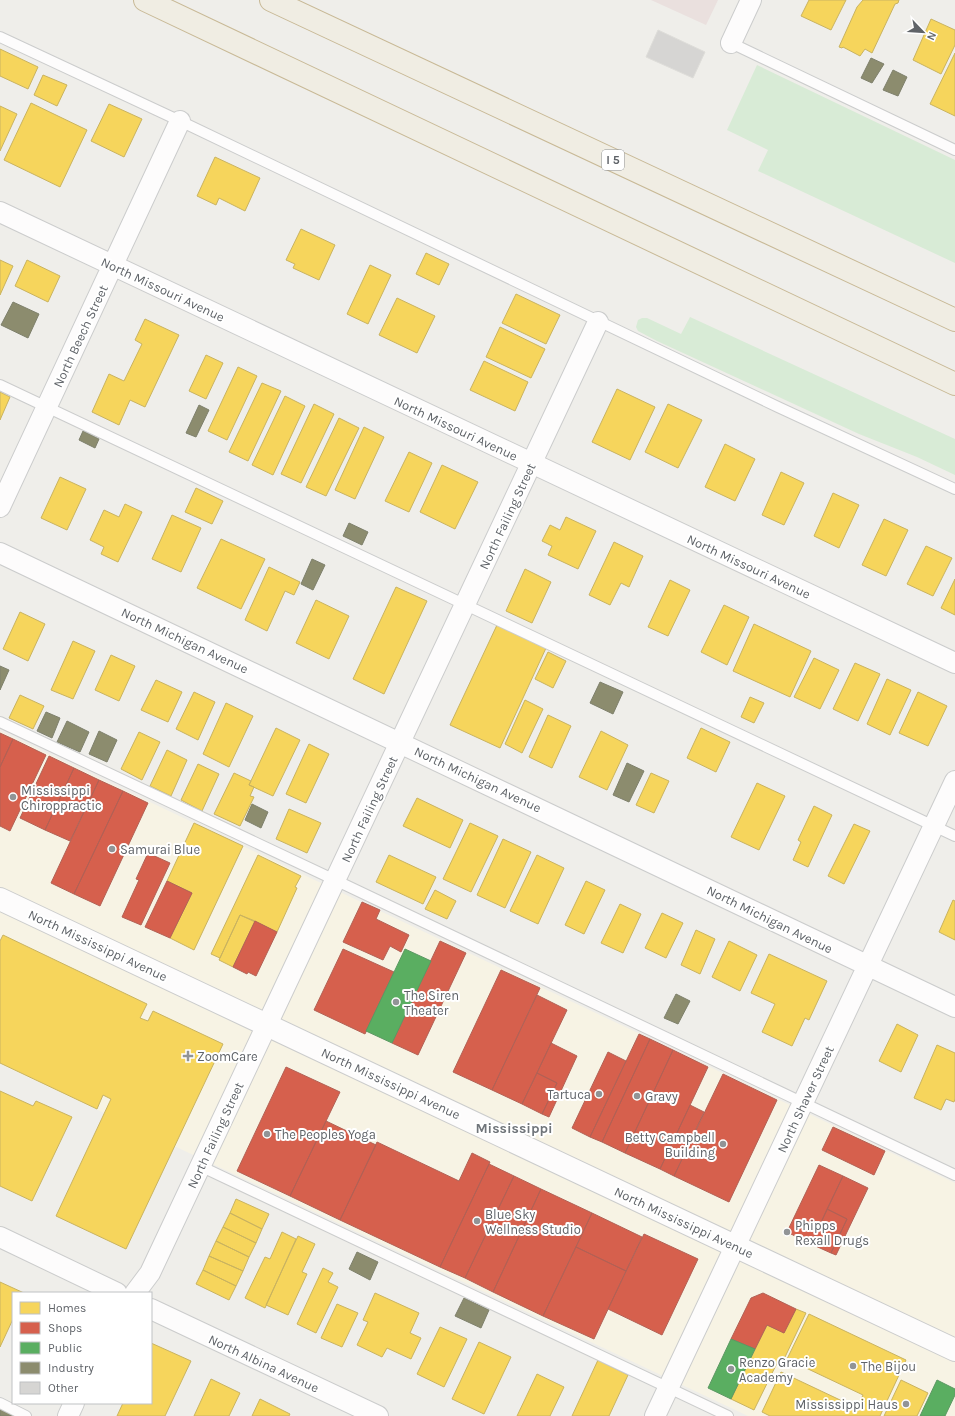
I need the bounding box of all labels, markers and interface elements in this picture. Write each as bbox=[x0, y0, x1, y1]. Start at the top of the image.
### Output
north arrow bbox=[903, 12, 943, 52]
text: N bbox=[924, 30, 939, 42]
road number: I 5 bbox=[602, 150, 624, 170]
street label: North Missouri Avenue bbox=[99, 254, 227, 325]
street label: North Beech Street bbox=[50, 283, 111, 390]
street label: North Missouri Avenue bbox=[392, 393, 520, 464]
street label: North Failing Street bbox=[476, 461, 539, 572]
street label: North Missouri Avenue bbox=[685, 531, 813, 602]
street label: North Michigan Avenue bbox=[119, 604, 251, 677]
street label: North Michigan Avenue bbox=[412, 743, 544, 816]
street label: North Failing Street bbox=[338, 754, 401, 865]
place label: Mississippi Chiroppractic bbox=[21, 783, 102, 813]
marker: Mississippi Chiroppractic bbox=[8, 792, 18, 802]
place label: Samurai Blue bbox=[120, 842, 200, 857]
marker: Samurai Blue bbox=[107, 844, 117, 854]
street label: North Michigan Avenue bbox=[704, 882, 835, 957]
street label: North Mississippi Avenue bbox=[26, 907, 170, 984]
place label: The Siren Theater bbox=[404, 988, 459, 1018]
marker: The Siren Theater bbox=[391, 997, 401, 1007]
street label: North Shaver Street bbox=[774, 1043, 837, 1155]
street label: North Mississippi Avenue bbox=[319, 1045, 463, 1122]
place label: ZoomCare bbox=[197, 1049, 258, 1064]
marker: ZoomCare bbox=[182, 1050, 194, 1062]
street label: North Failing Street bbox=[184, 1080, 247, 1191]
place label: Tartuca bbox=[547, 1087, 591, 1102]
marker: Tartuca bbox=[594, 1089, 604, 1099]
place label: Gravy bbox=[645, 1089, 678, 1104]
marker: Gravy bbox=[632, 1091, 642, 1101]
district label: Mississippi bbox=[475, 1120, 553, 1137]
place label: The Peoples Yoga bbox=[275, 1127, 376, 1142]
marker: The Peoples Yoga bbox=[262, 1129, 272, 1139]
place label: Betty Campbell Building bbox=[625, 1130, 716, 1160]
marker: Betty Campbell Building bbox=[718, 1139, 728, 1149]
street label: North Mississippi Avenue bbox=[612, 1184, 756, 1261]
place label: Blue Sky Wellness Studio bbox=[485, 1207, 581, 1237]
marker: Blue Sky Wellness Studio bbox=[472, 1216, 482, 1226]
place label: Phipps Rexall Drugs bbox=[795, 1218, 869, 1248]
marker: Phipps Rexall Drugs bbox=[782, 1227, 792, 1237]
legend bbox=[12, 1292, 152, 1404]
text: Homes bbox=[48, 1301, 86, 1315]
text: Shops bbox=[48, 1321, 82, 1335]
street label: North Albina Avenue bbox=[206, 1331, 322, 1396]
text: Public bbox=[48, 1341, 82, 1355]
place label: Renzo Gracie Academy bbox=[739, 1355, 816, 1385]
place label: The Bijou bbox=[861, 1359, 916, 1374]
text: Industry bbox=[48, 1361, 94, 1375]
marker: The Bijou bbox=[848, 1361, 858, 1371]
marker: Renzo Gracie Academy bbox=[726, 1364, 736, 1374]
text: Other bbox=[48, 1381, 79, 1395]
place label: Mississippi Haus bbox=[795, 1397, 898, 1412]
marker: Mississippi Haus bbox=[901, 1399, 911, 1409]

